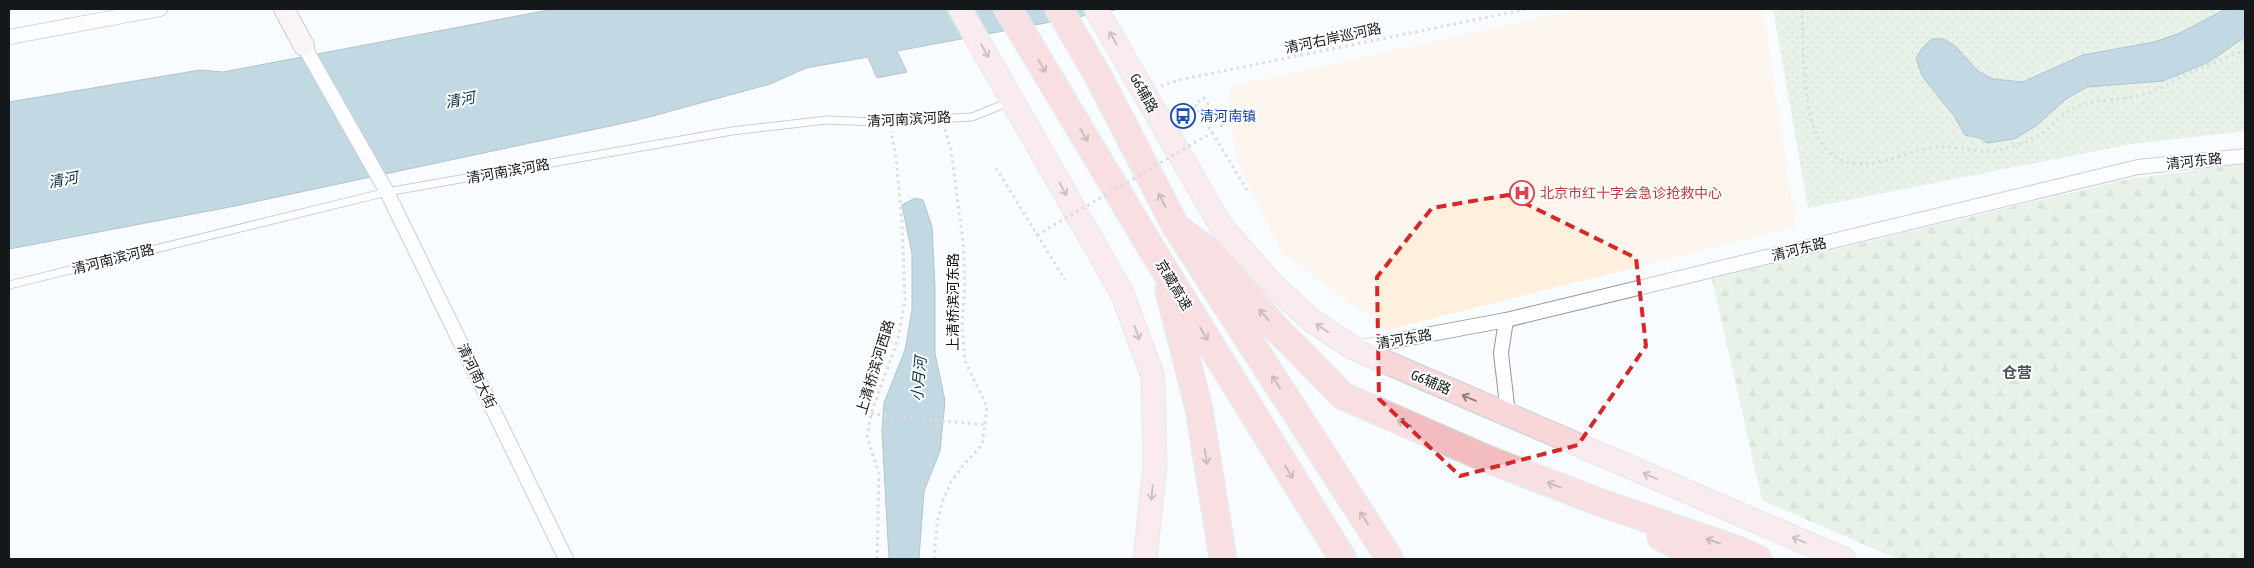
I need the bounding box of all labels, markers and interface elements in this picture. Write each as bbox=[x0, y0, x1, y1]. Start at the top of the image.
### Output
street label: 清河右岸巡河路 bbox=[1283, 20, 1383, 56]
one-way arrow bbox=[1108, 31, 1117, 46]
one-way arrow bbox=[980, 43, 990, 57]
one-way arrow bbox=[1037, 58, 1047, 72]
street label: G6辅路 bbox=[1127, 71, 1161, 115]
water label: 清河 bbox=[444, 88, 479, 111]
bus stop icon: 清河南镇 bbox=[1170, 103, 1196, 129]
place label: 清河南镇 bbox=[1200, 108, 1256, 124]
street label: 清河南滨河路 bbox=[867, 109, 951, 129]
one-way arrow bbox=[1079, 127, 1089, 141]
street label: 清河东路 bbox=[2165, 150, 2223, 172]
street label: 清河南滨河路 bbox=[465, 156, 551, 186]
water label: 清河 bbox=[47, 168, 82, 191]
hospital icon: 北京市红十字会急诊抢救中心 bbox=[1509, 180, 1535, 206]
one-way arrow bbox=[1059, 181, 1069, 195]
place label: 北京市红十字会急诊抢救中心 bbox=[1540, 185, 1722, 201]
one-way arrow bbox=[1157, 192, 1167, 207]
street label: 清河东路 bbox=[1770, 234, 1828, 264]
street label: 清河南滨河路 bbox=[70, 241, 156, 277]
street label: 上清桥滨河东路 bbox=[945, 253, 961, 351]
street label: 京藏高速 bbox=[1153, 257, 1195, 313]
one-way arrow bbox=[1258, 308, 1270, 321]
street label: 上清桥滨河西路 bbox=[853, 318, 897, 416]
one-way arrow bbox=[1316, 323, 1330, 333]
one-way arrow bbox=[1133, 325, 1142, 340]
one-way arrow bbox=[1199, 326, 1209, 340]
street label: 清河东路 bbox=[1375, 326, 1433, 352]
street label: 清河南大街 bbox=[454, 341, 500, 411]
water label: 小月河 bbox=[908, 353, 929, 402]
district label: 仓营 bbox=[2002, 364, 2032, 381]
street label: G6辅路 bbox=[1409, 366, 1453, 398]
one-way arrow bbox=[1271, 375, 1281, 389]
one-way arrow bbox=[1462, 392, 1477, 402]
one-way arrow bbox=[1397, 417, 1412, 427]
one-way arrow bbox=[1202, 449, 1212, 465]
one-way arrow bbox=[1284, 465, 1294, 479]
one-way arrow bbox=[1643, 470, 1658, 480]
one-way arrow bbox=[1547, 480, 1562, 489]
one-way arrow bbox=[1147, 484, 1157, 500]
one-way arrow bbox=[1359, 512, 1369, 526]
one-way arrow bbox=[1792, 535, 1807, 544]
one-way arrow bbox=[1706, 536, 1721, 545]

